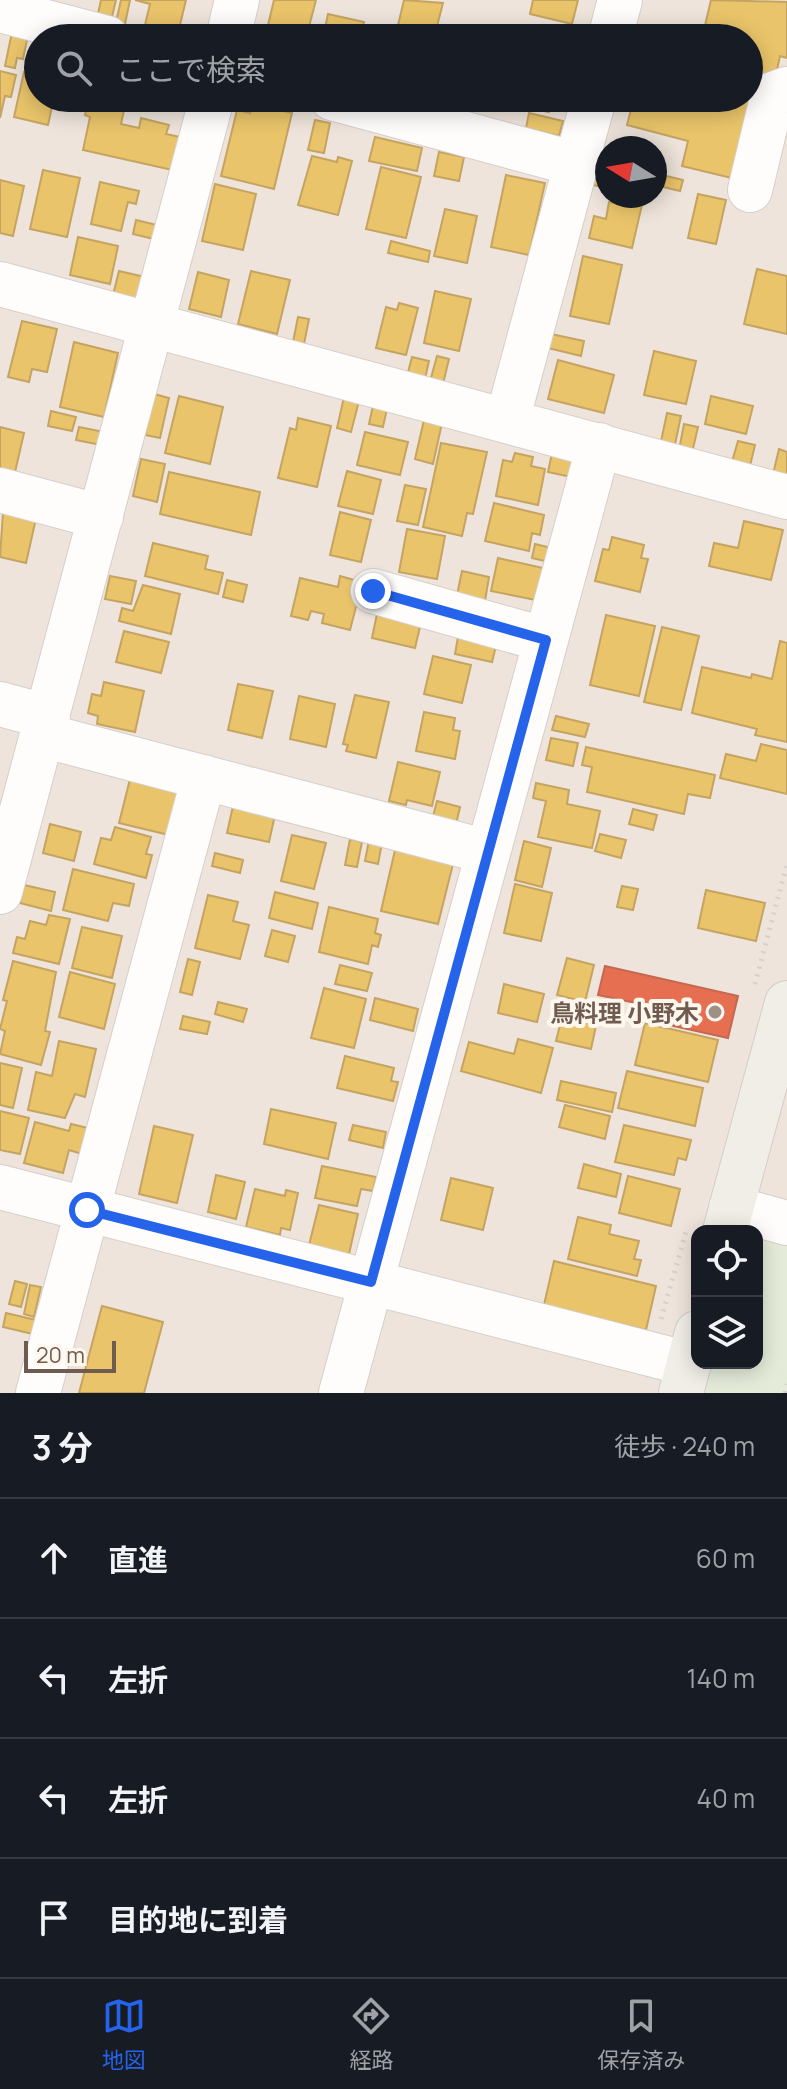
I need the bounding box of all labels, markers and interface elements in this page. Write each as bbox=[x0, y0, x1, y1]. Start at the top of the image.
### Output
search box bbox=[24, 24, 763, 112]
icon: search bbox=[52, 46, 96, 90]
text: ここで検索 bbox=[116, 49, 266, 90]
north arrow bbox=[595, 136, 667, 208]
route end bbox=[355, 573, 391, 609]
place label: 鳥料理 小野木 bbox=[550, 996, 699, 1029]
marker: 鳥料理 小野木 bbox=[706, 1003, 724, 1021]
route start bbox=[69, 1192, 105, 1228]
map controls bbox=[691, 1225, 763, 1369]
button: locate bbox=[691, 1225, 763, 1297]
button: layers bbox=[691, 1297, 763, 1369]
scale bar bbox=[24, 1337, 116, 1373]
text: 20 m bbox=[36, 1340, 85, 1370]
text: 3 分 bbox=[32, 1424, 93, 1470]
text: 徒歩 · 240 m bbox=[614, 1428, 755, 1464]
icon: ahead bbox=[32, 1536, 76, 1580]
text: 直進 bbox=[108, 1539, 168, 1580]
text: 60 m bbox=[696, 1540, 755, 1576]
icon: left bbox=[32, 1656, 76, 1700]
text: 左折 bbox=[108, 1659, 168, 1700]
text: 140 m bbox=[686, 1660, 755, 1696]
icon: left bbox=[32, 1776, 76, 1820]
text: 左折 bbox=[108, 1779, 168, 1820]
text: 40 m bbox=[697, 1780, 755, 1816]
icon: arrive bbox=[32, 1896, 76, 1940]
text: 目的地に到着 bbox=[108, 1899, 288, 1940]
tab: 地図 bbox=[102, 1994, 146, 2075]
tab: 経路 bbox=[349, 1994, 393, 2075]
tab: 保存済み bbox=[597, 1994, 685, 2075]

